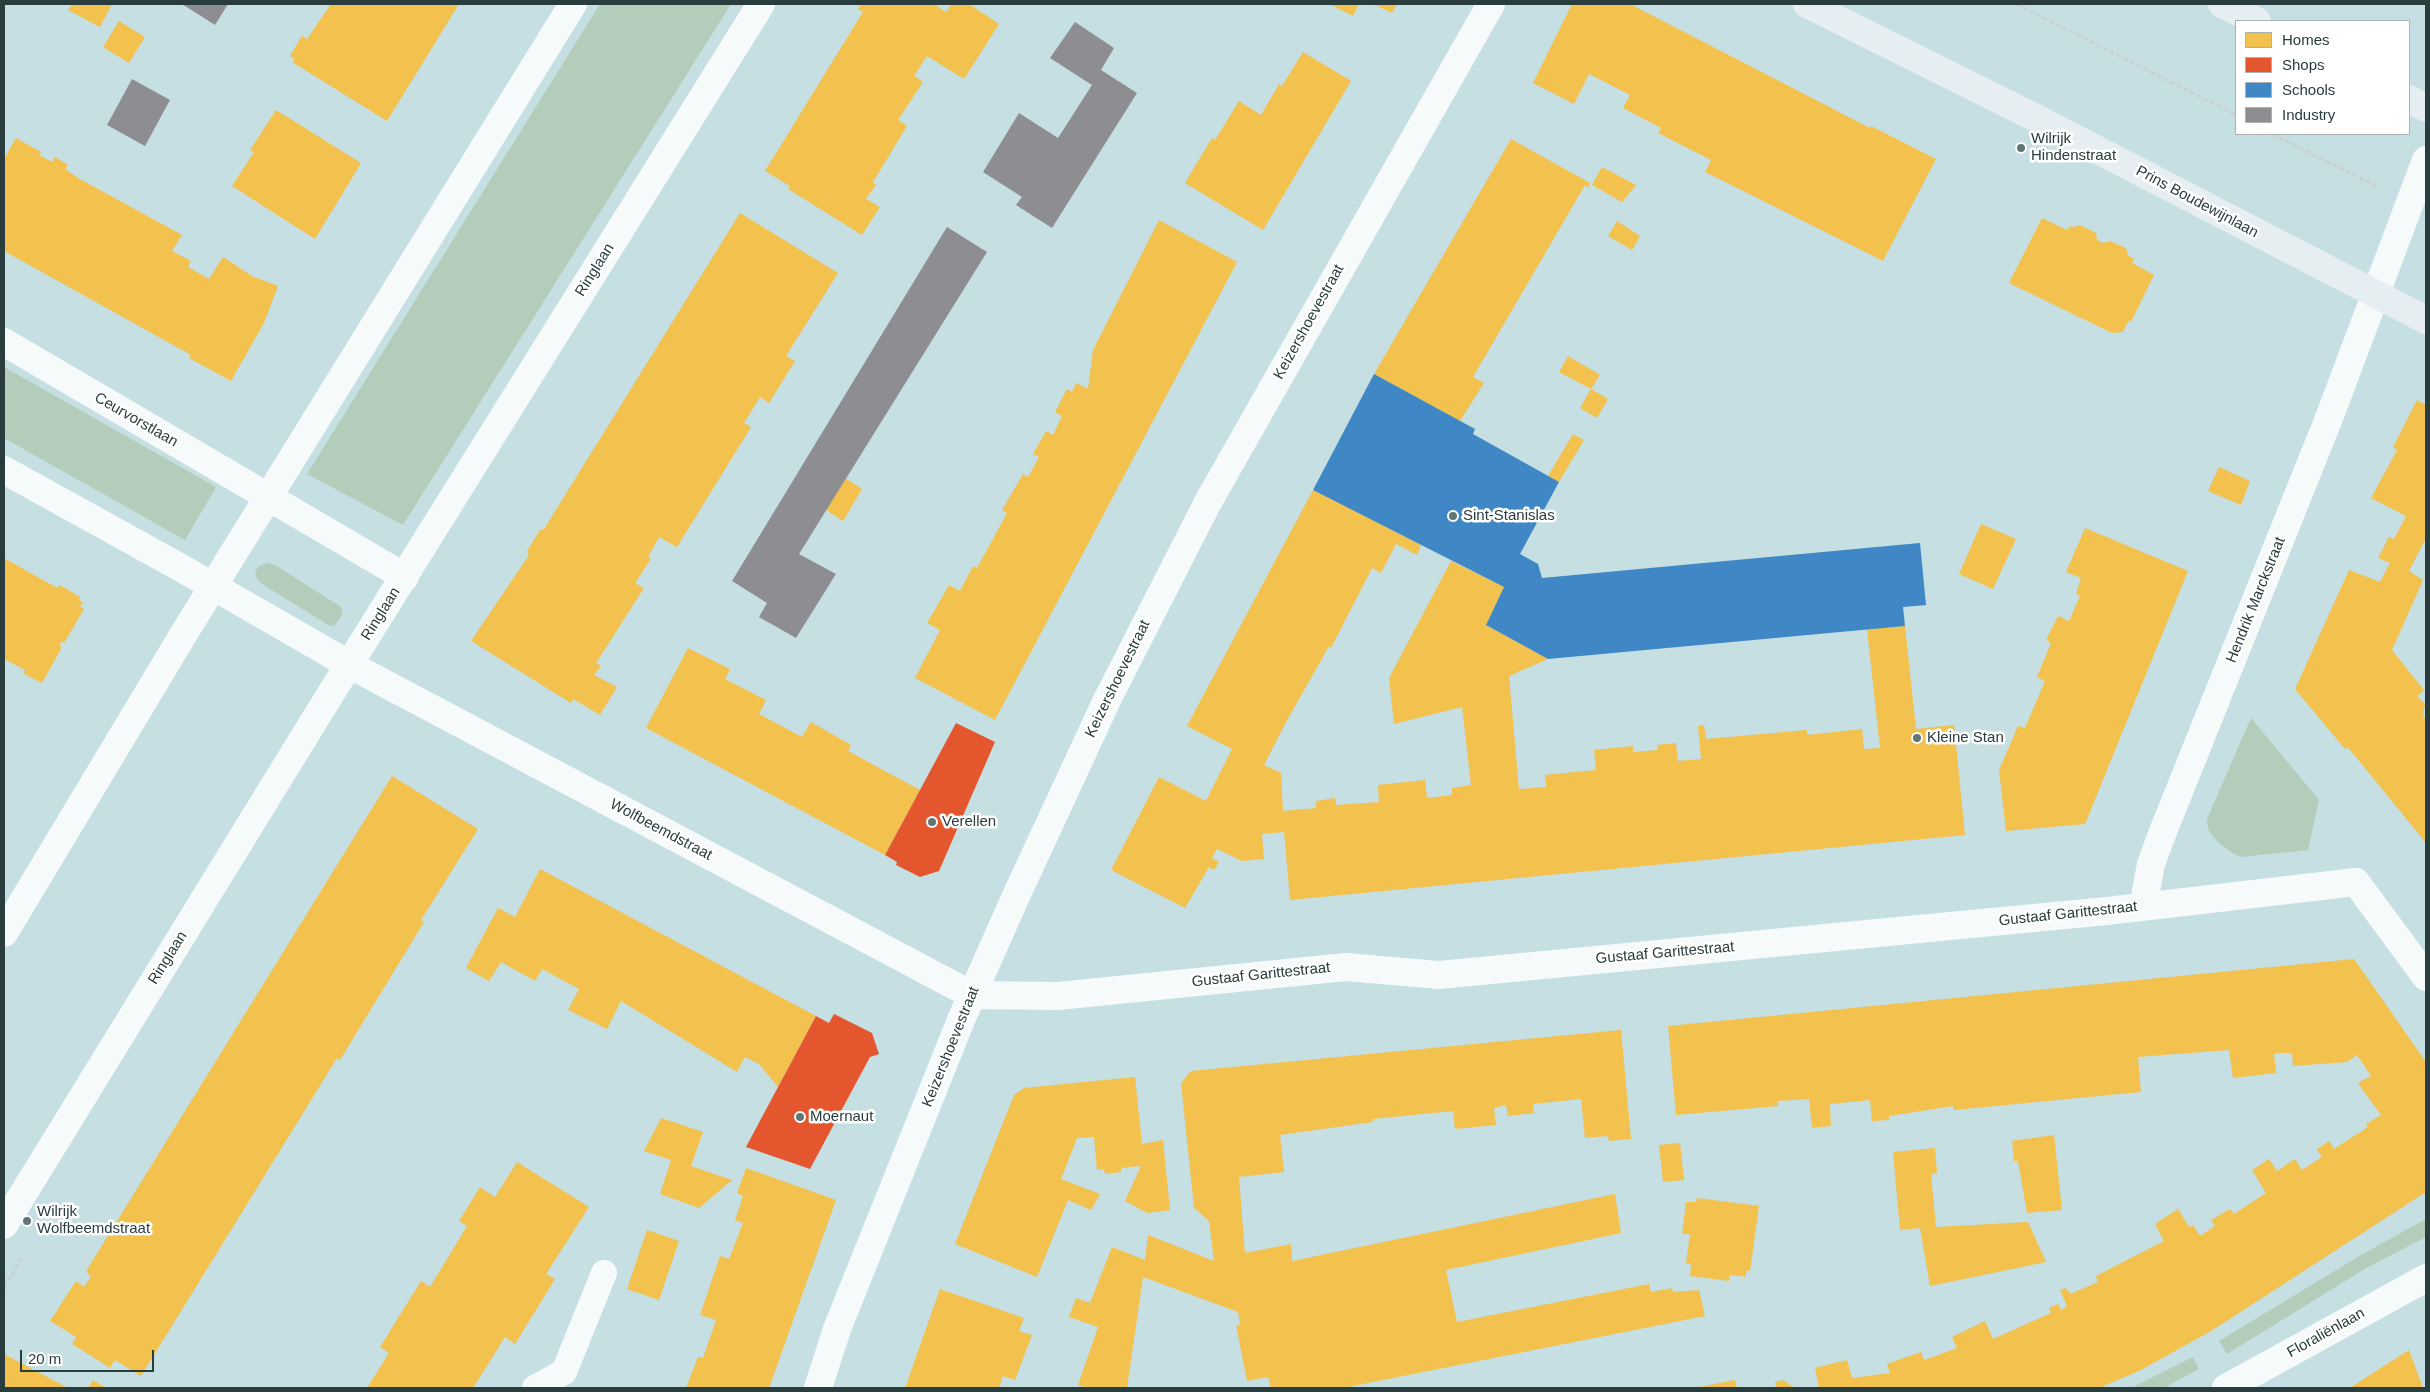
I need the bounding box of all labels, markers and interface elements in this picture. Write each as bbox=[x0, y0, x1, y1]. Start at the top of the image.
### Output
legend bbox=[2235, 20, 2410, 135]
text: Homes bbox=[2282, 31, 2330, 48]
text: Shops bbox=[2282, 56, 2325, 73]
text: Schools bbox=[2282, 81, 2335, 98]
text: Industry bbox=[2282, 106, 2335, 123]
place label: Wilrijk Hindenstraat bbox=[2031, 130, 2116, 165]
marker: Wilrijk Hindenstraat bbox=[2015, 142, 2027, 154]
street label: Prins Boudewijnlaan bbox=[2133, 162, 2261, 242]
street label: Ringlaan bbox=[572, 240, 618, 300]
street label: Keizershoevestraat bbox=[1270, 261, 1348, 383]
street label: Ceurvorstlaan bbox=[91, 389, 181, 451]
place label: Sint-Stanislas bbox=[1463, 507, 1555, 525]
marker: Sint-Stanislas bbox=[1447, 510, 1459, 522]
street label: Hendrik Marckstraat bbox=[2223, 534, 2289, 666]
street label: Ringlaan bbox=[358, 584, 404, 644]
street label: Keizershoevestraat bbox=[1082, 617, 1154, 741]
place label: Kleine Stan bbox=[1927, 729, 2004, 747]
marker: Kleine Stan bbox=[1911, 732, 1923, 744]
street label: Wolfbeemdstraat bbox=[607, 796, 715, 864]
place label: Verellen bbox=[942, 813, 996, 831]
marker: Verellen bbox=[926, 816, 938, 828]
street label: Gustaaf Garittestraat bbox=[1998, 898, 2138, 930]
street label: Ringlaan bbox=[145, 928, 191, 988]
street label: Gustaaf Garittestraat bbox=[1595, 938, 1735, 968]
street label: Gustaaf Garittestraat bbox=[1191, 959, 1331, 991]
street label: Keizershoevestraat bbox=[919, 984, 983, 1110]
place label: Moernaut bbox=[810, 1108, 873, 1126]
marker: Moernaut bbox=[794, 1111, 806, 1123]
place label: Wilrijk Wolfbeemdstraat bbox=[37, 1203, 150, 1238]
marker: Wilrijk Wolfbeemdstraat bbox=[21, 1215, 33, 1227]
street label: Floraliënlaan bbox=[2284, 1304, 2368, 1362]
scale bar bbox=[22, 1340, 156, 1372]
text: 20 m bbox=[28, 1350, 61, 1367]

